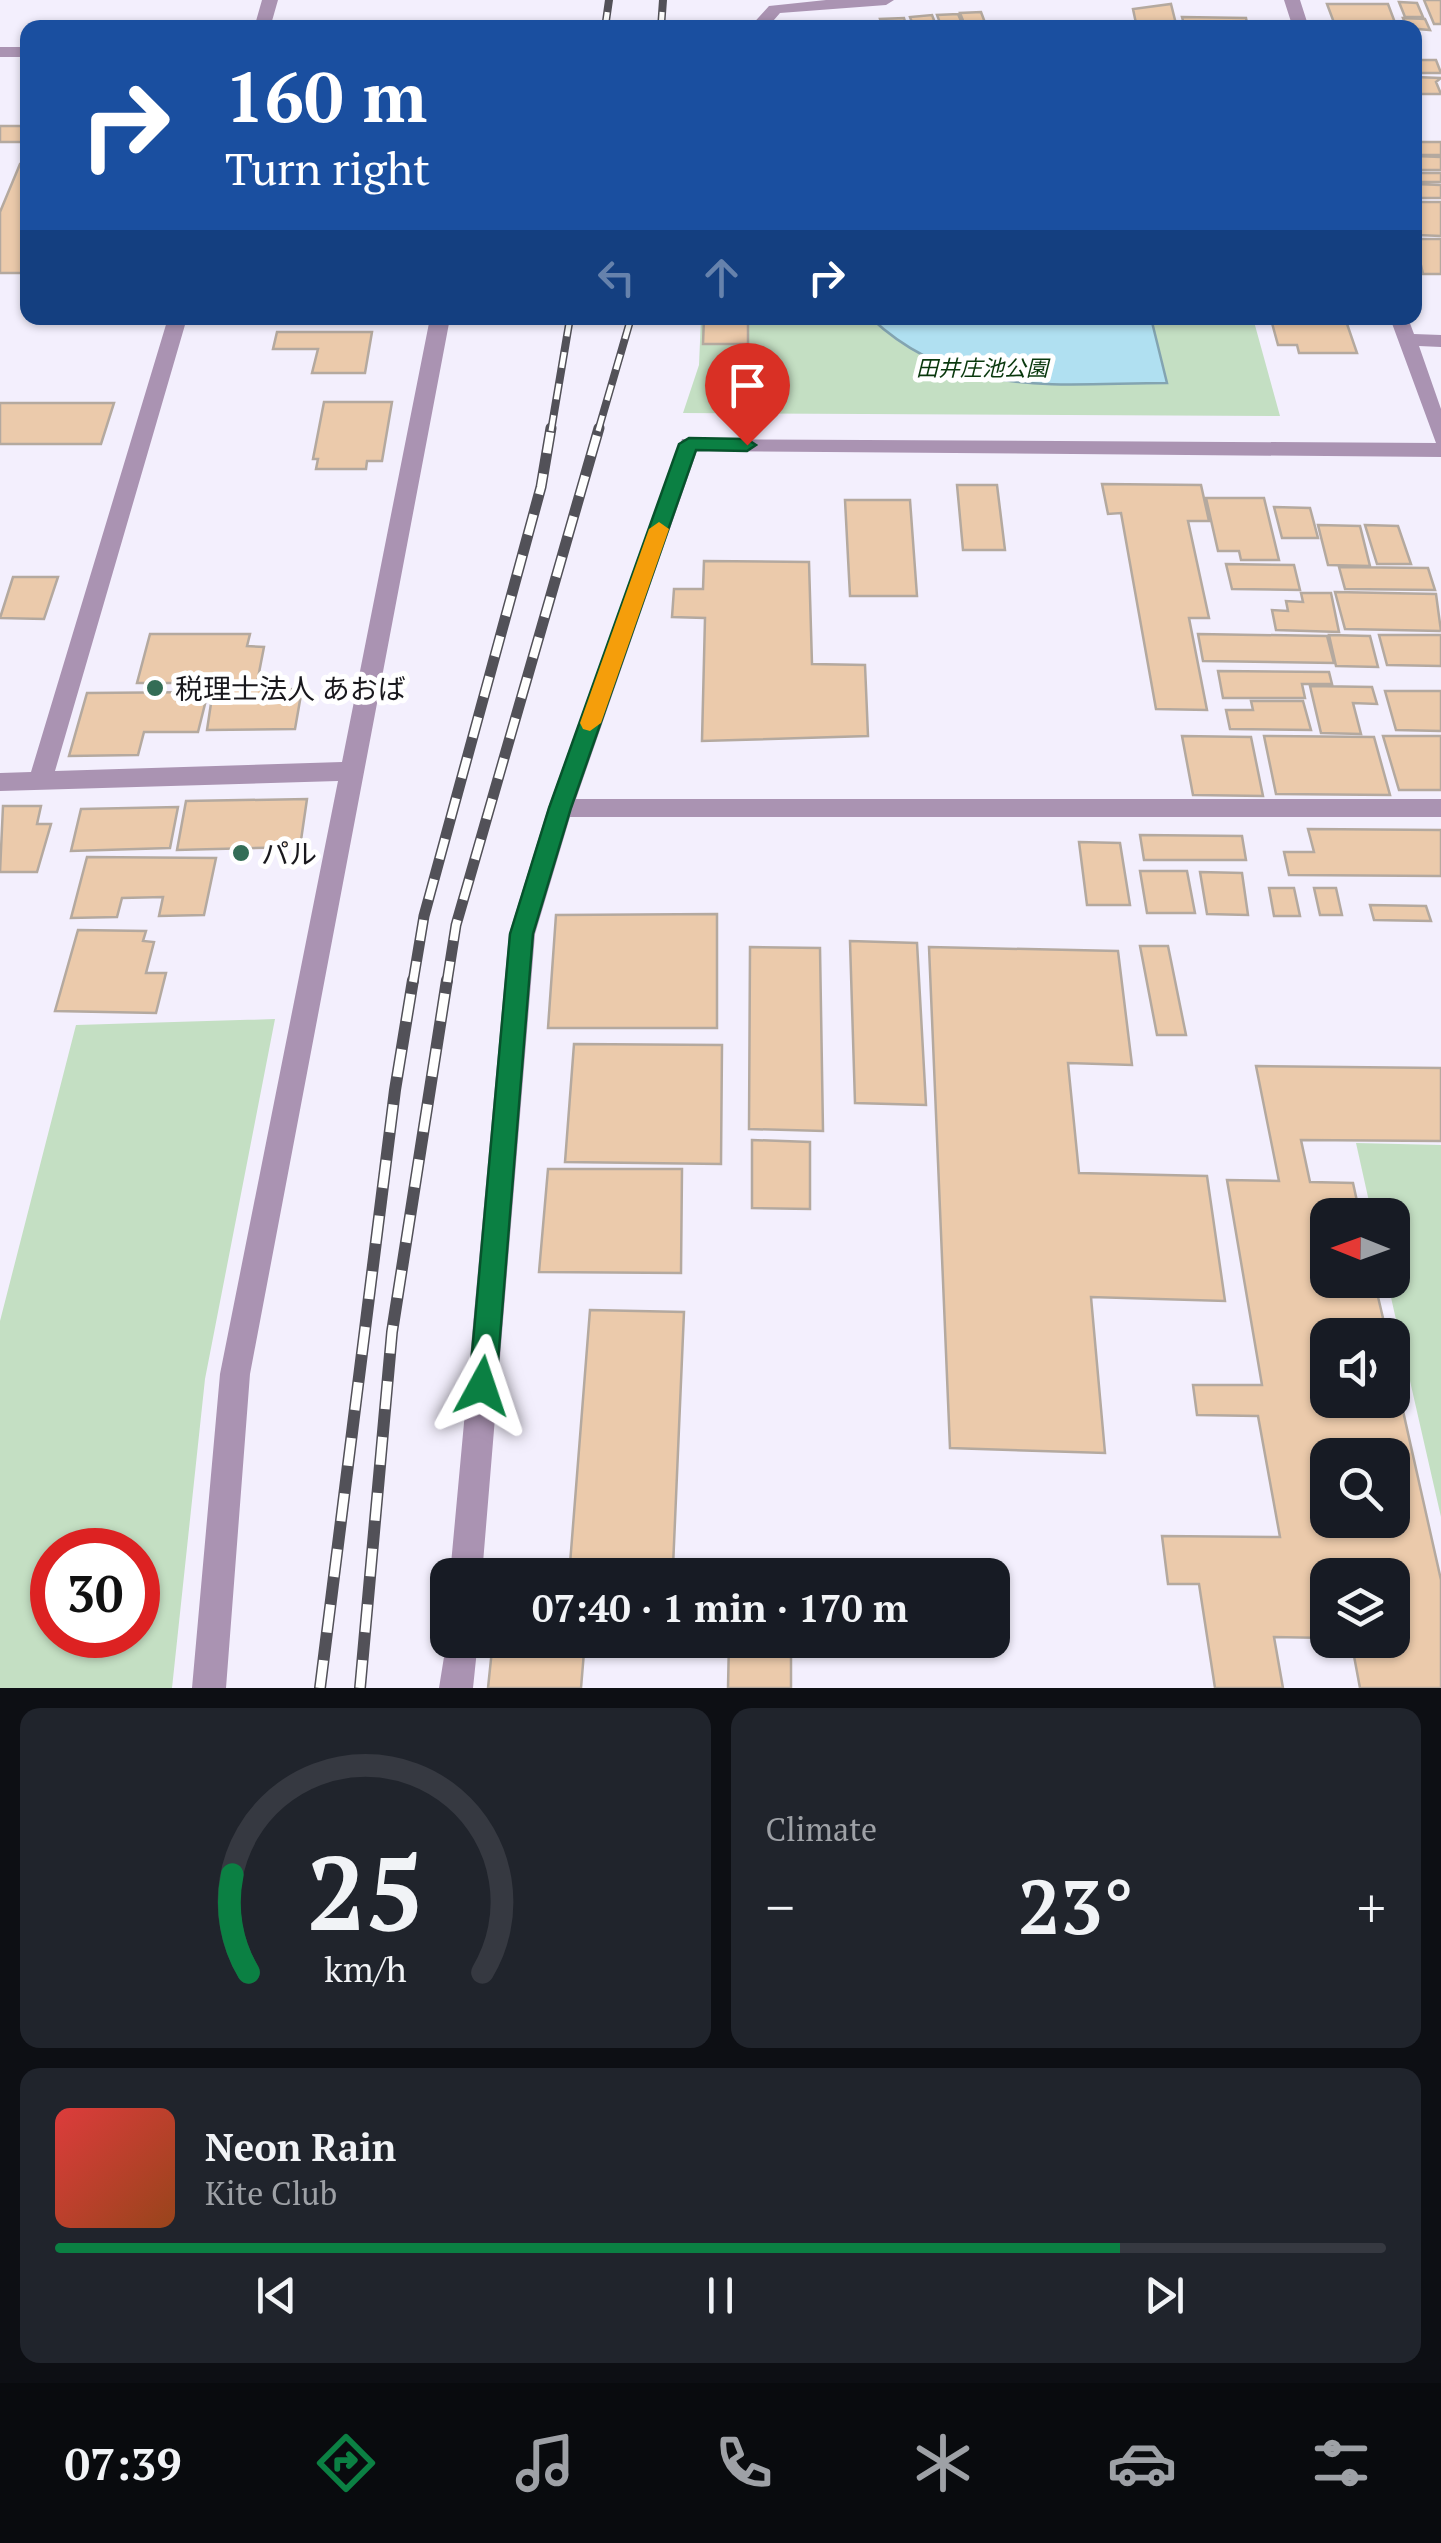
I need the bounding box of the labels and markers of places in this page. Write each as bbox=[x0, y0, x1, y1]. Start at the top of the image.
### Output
pin bbox=[705, 343, 790, 446]
place label: 税理士法人 あおば bbox=[175, 670, 406, 707]
marker: 税理士法人 あおば bbox=[144, 677, 166, 699]
place label: パル bbox=[261, 835, 317, 872]
marker: パル bbox=[230, 842, 252, 864]

